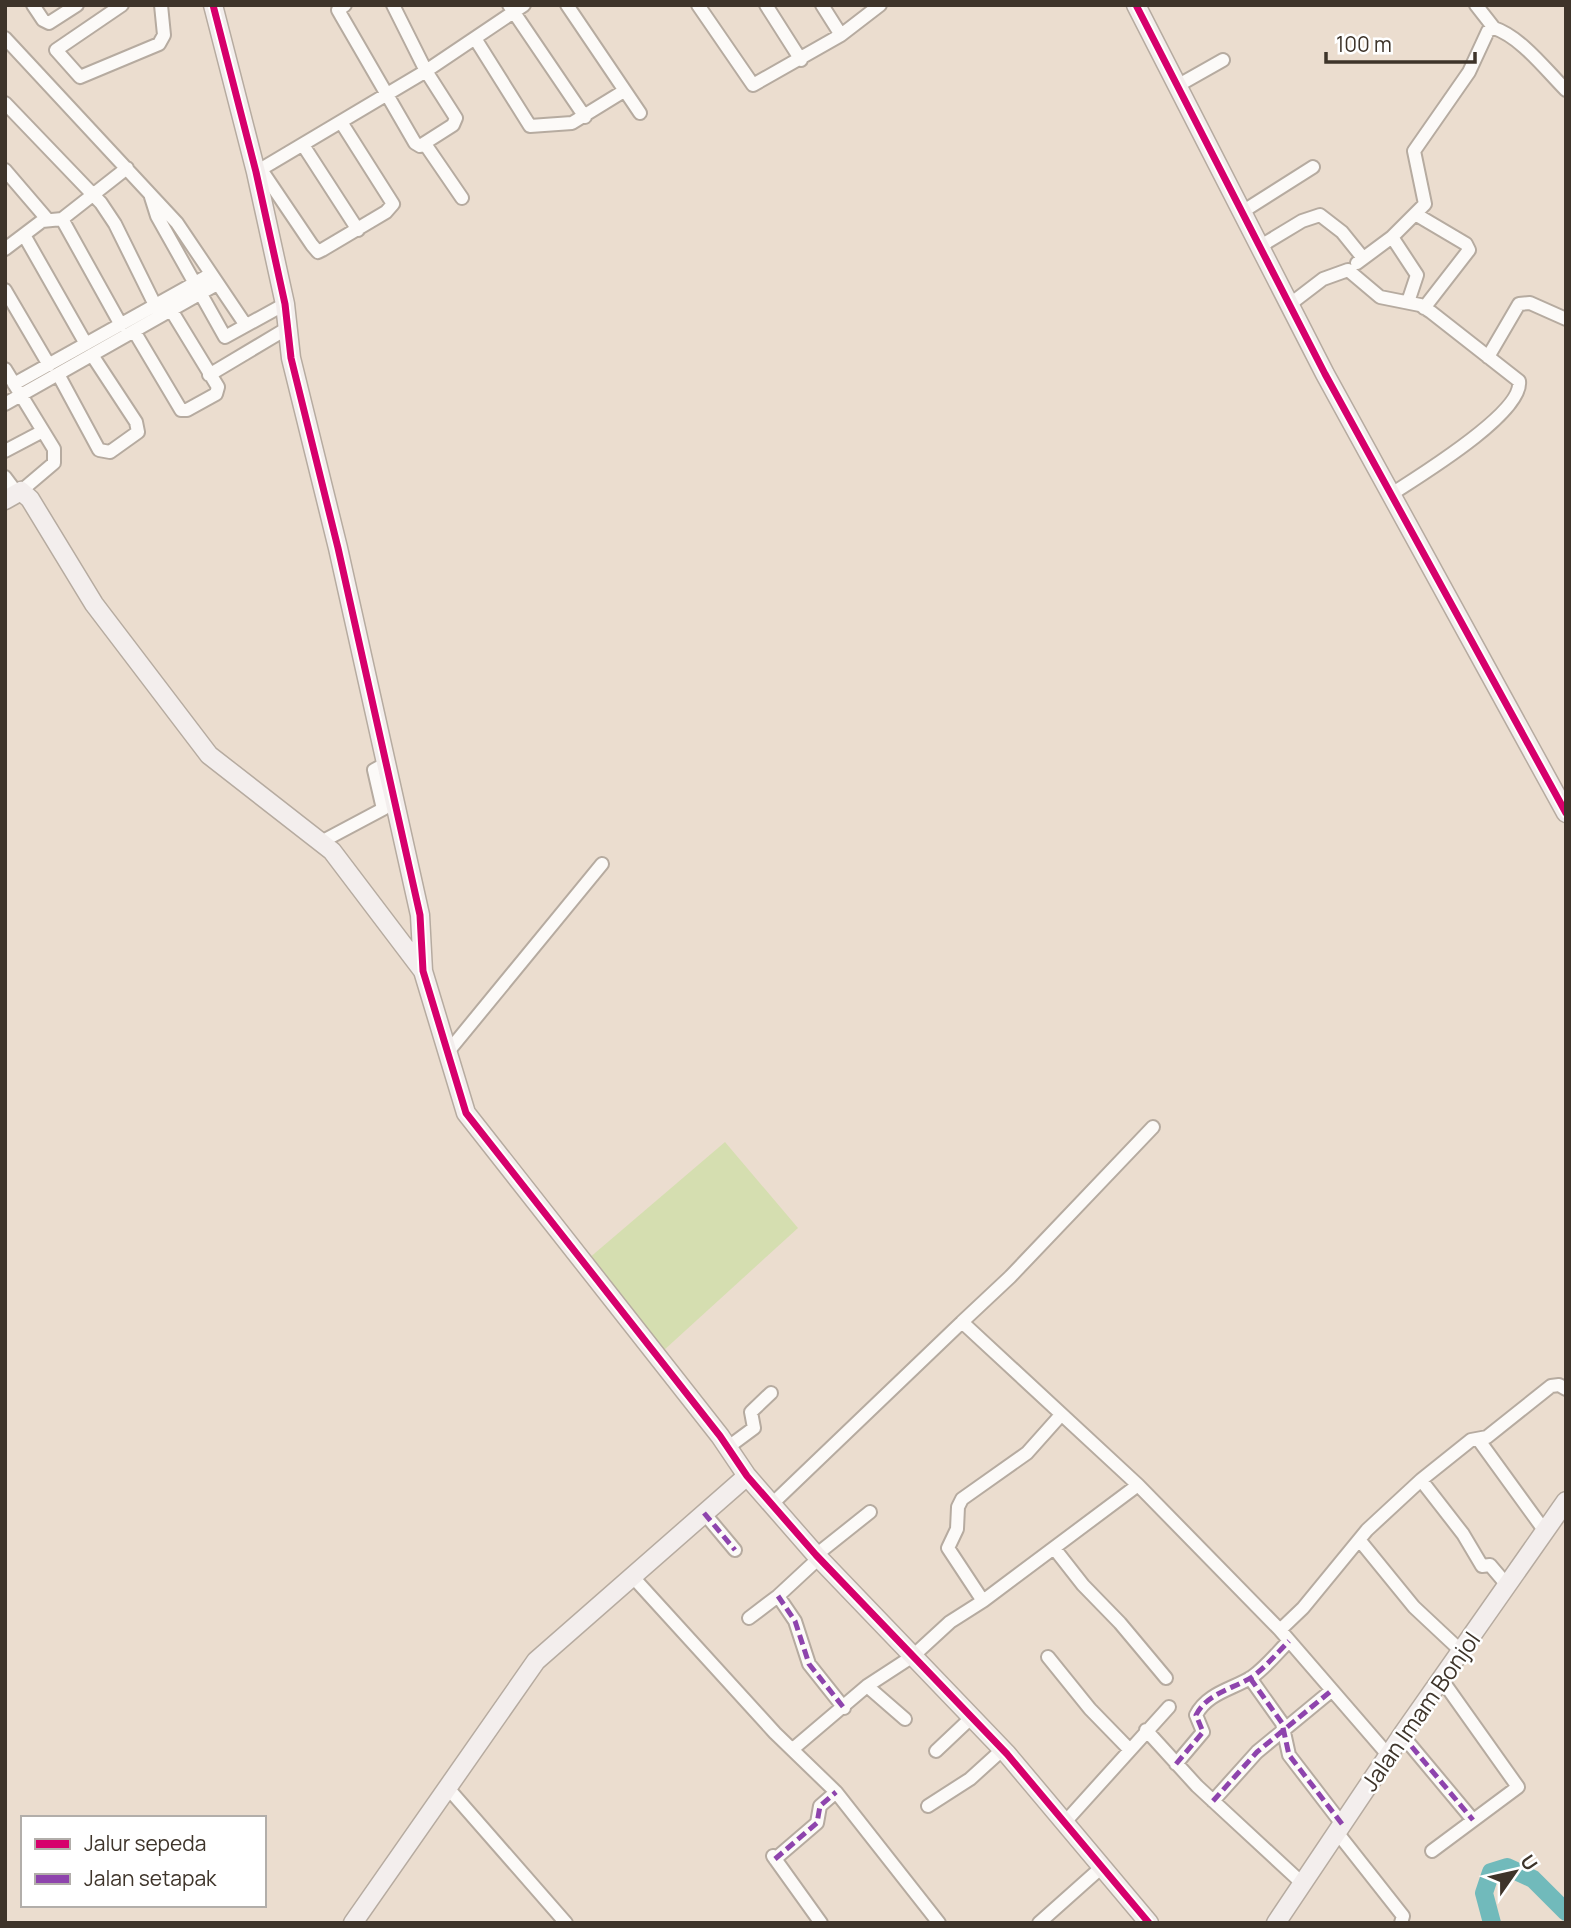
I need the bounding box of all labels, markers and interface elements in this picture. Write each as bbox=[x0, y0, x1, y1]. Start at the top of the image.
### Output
scale bar bbox=[1326, 21, 1475, 65]
text: 100 m bbox=[1336, 30, 1392, 58]
street label: Jalan Imam Bonjol bbox=[1353, 1625, 1487, 1797]
legend bbox=[21, 1816, 266, 1907]
text: Jalur sepeda bbox=[84, 1829, 206, 1857]
north arrow bbox=[1480, 1837, 1550, 1907]
text: U bbox=[1514, 1850, 1544, 1875]
text: Jalan setapak bbox=[84, 1864, 217, 1892]

